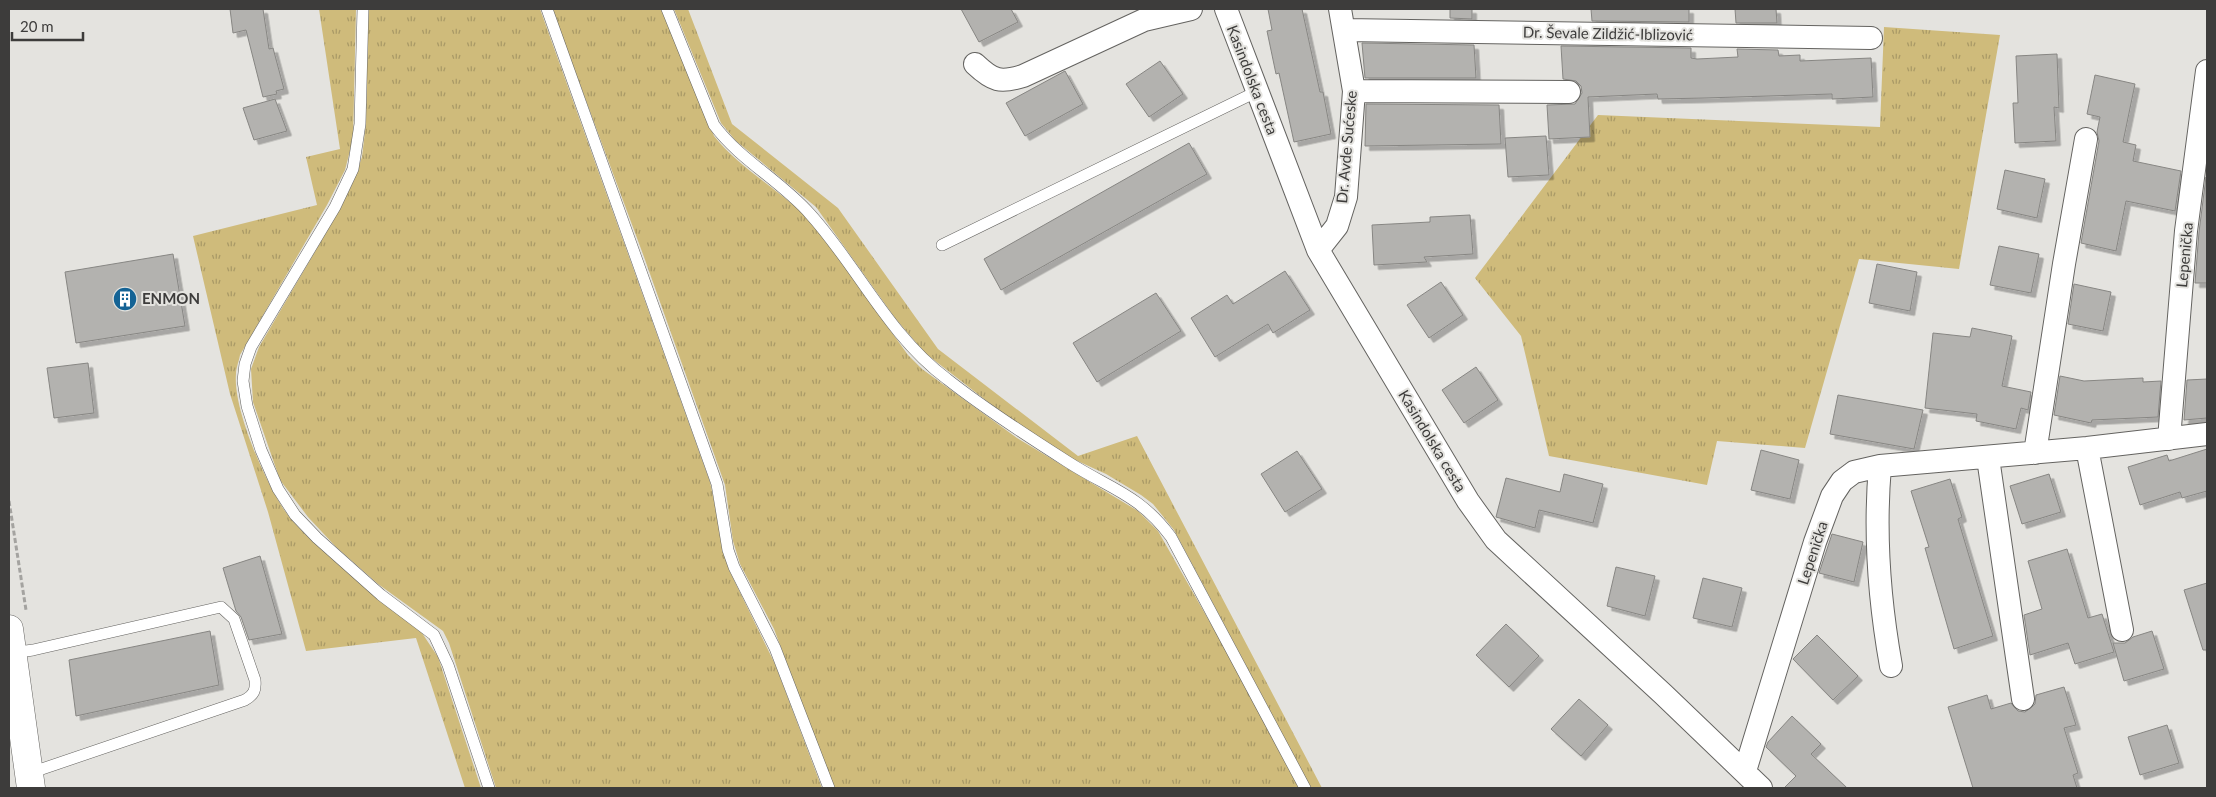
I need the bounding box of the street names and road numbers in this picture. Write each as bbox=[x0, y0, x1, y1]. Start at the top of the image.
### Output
street label: Kasindolska cesta bbox=[1224, 22, 1282, 137]
street label: Dr. Ševale Zildžić-Iblizović bbox=[1523, 23, 1693, 43]
street label: Dr. Avde Sućeske bbox=[1332, 90, 1360, 204]
street label: Lepenička bbox=[2172, 221, 2196, 288]
street label: Kasindolska cesta bbox=[1395, 386, 1470, 495]
street label: Lepenička bbox=[1793, 519, 1831, 587]

